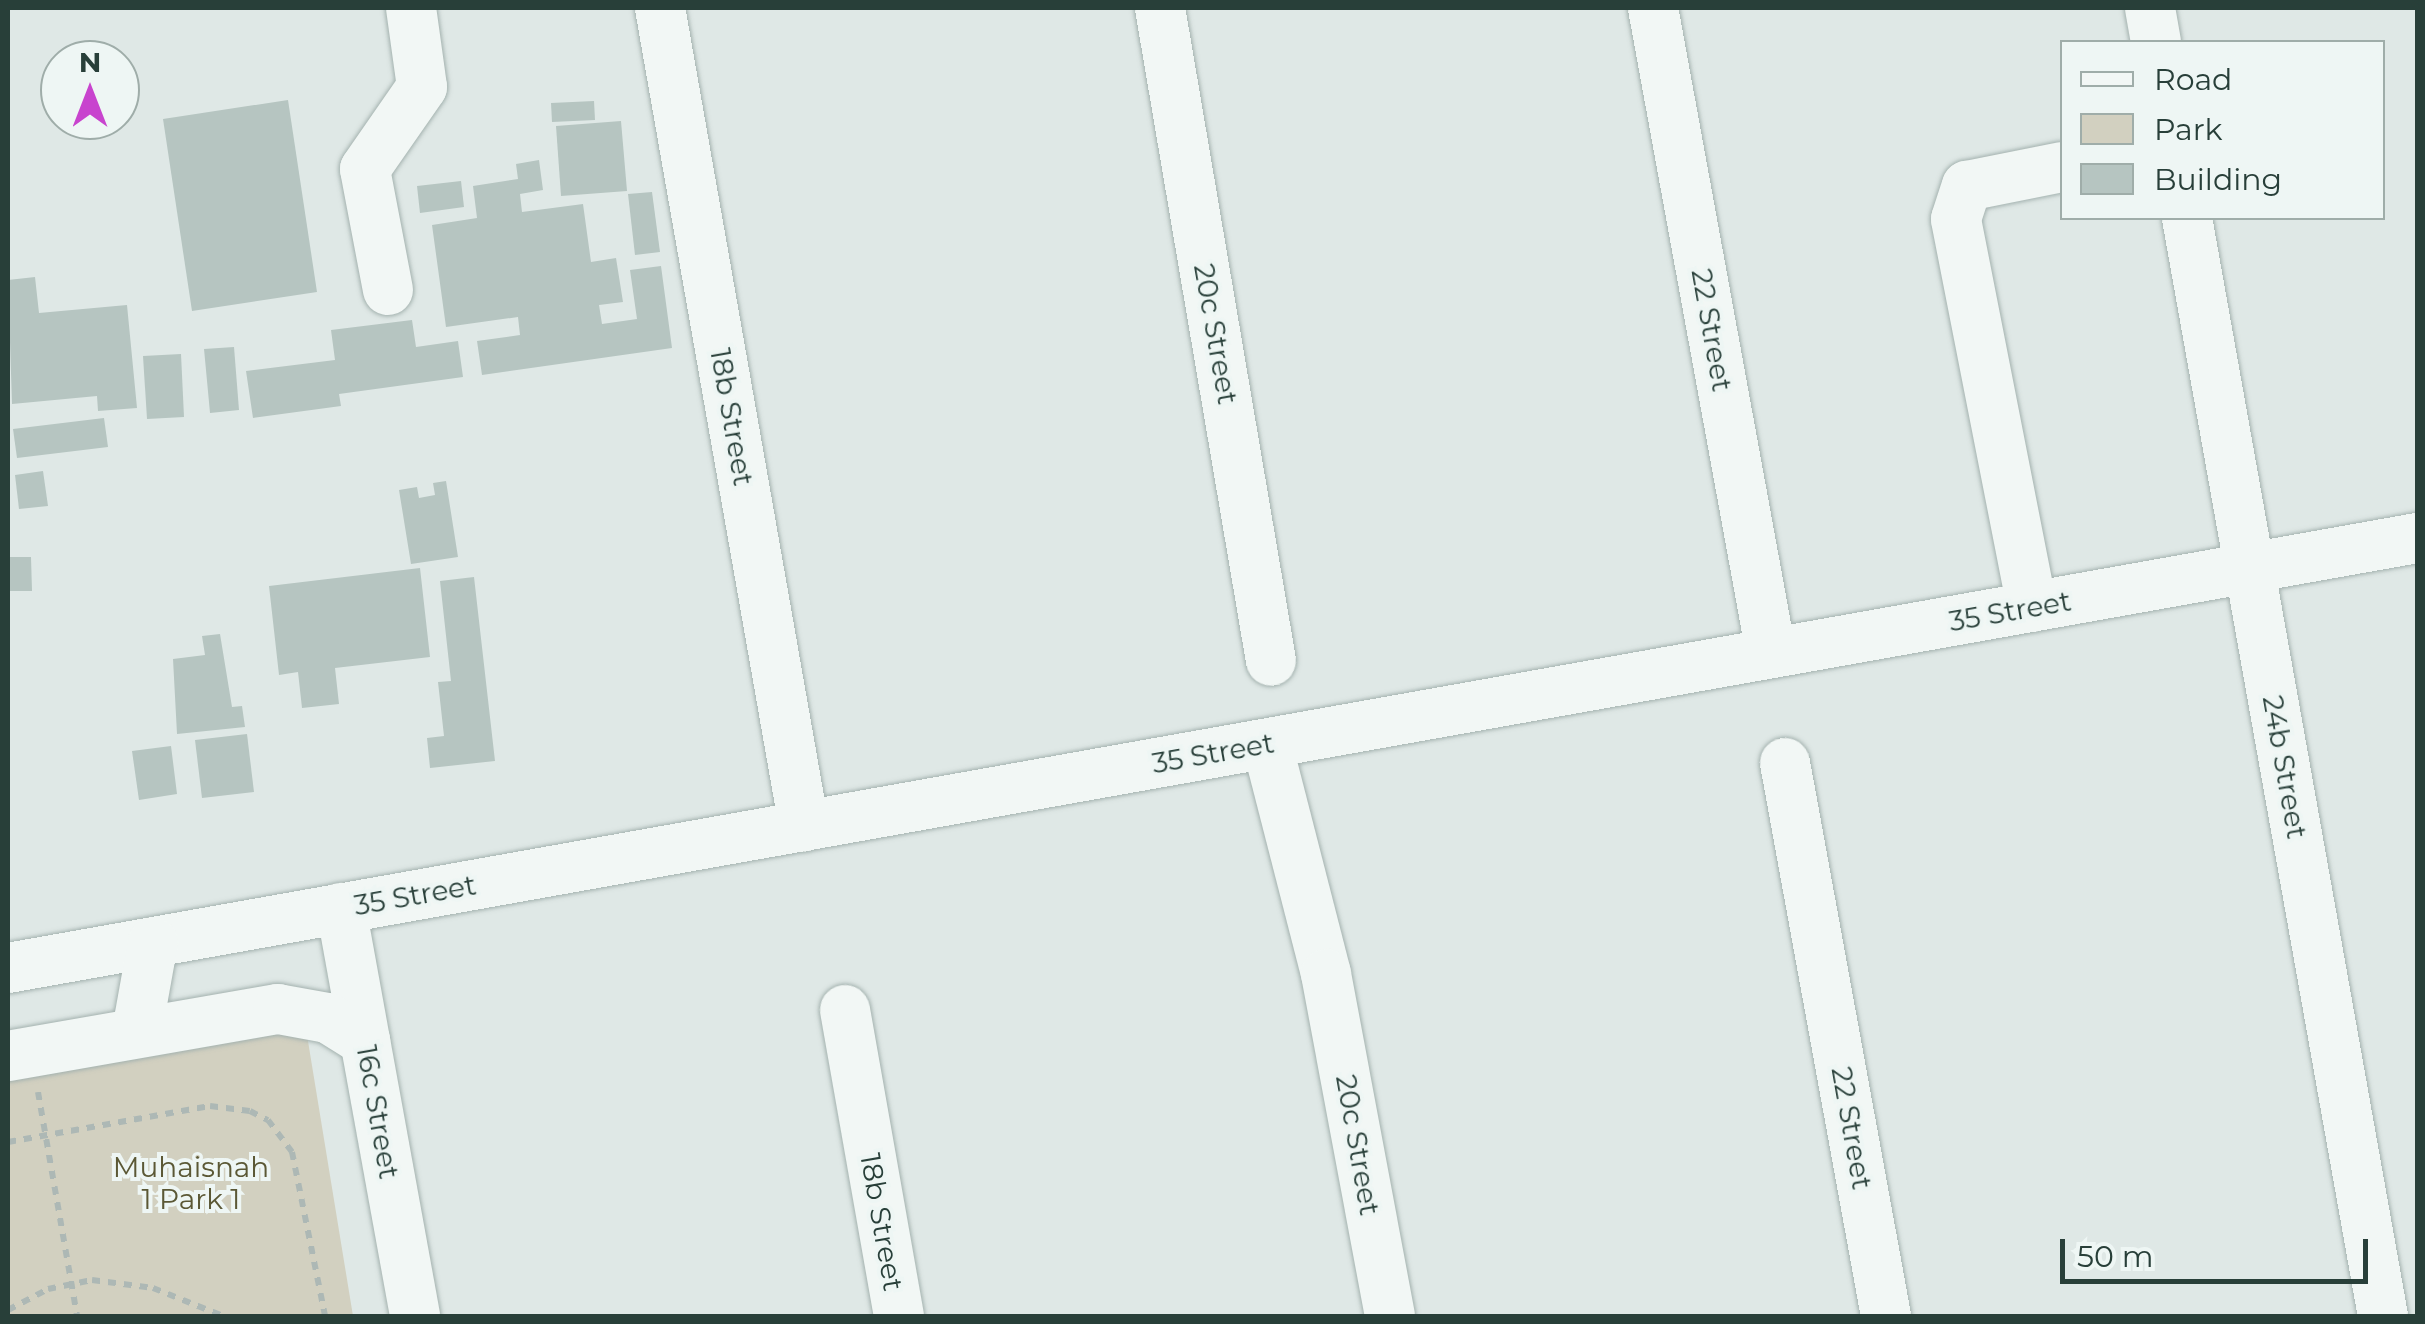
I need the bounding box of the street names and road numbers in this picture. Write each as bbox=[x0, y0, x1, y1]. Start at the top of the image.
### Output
street label: 20c Street bbox=[1187, 261, 1245, 407]
street label: 22 Street bbox=[1685, 266, 1739, 394]
street label: 18b Street bbox=[703, 346, 761, 488]
street label: 35 Street bbox=[1946, 584, 2074, 638]
street label: 24b Street bbox=[2256, 693, 2314, 841]
street label: 35 Street bbox=[1149, 726, 1277, 780]
street label: 35 Street bbox=[351, 868, 479, 922]
street label: 16c Street bbox=[350, 1043, 406, 1181]
street label: 22 Street bbox=[1825, 1064, 1879, 1192]
street label: 20c Street bbox=[1329, 1072, 1387, 1218]
street label: 18b Street bbox=[853, 1151, 911, 1293]

